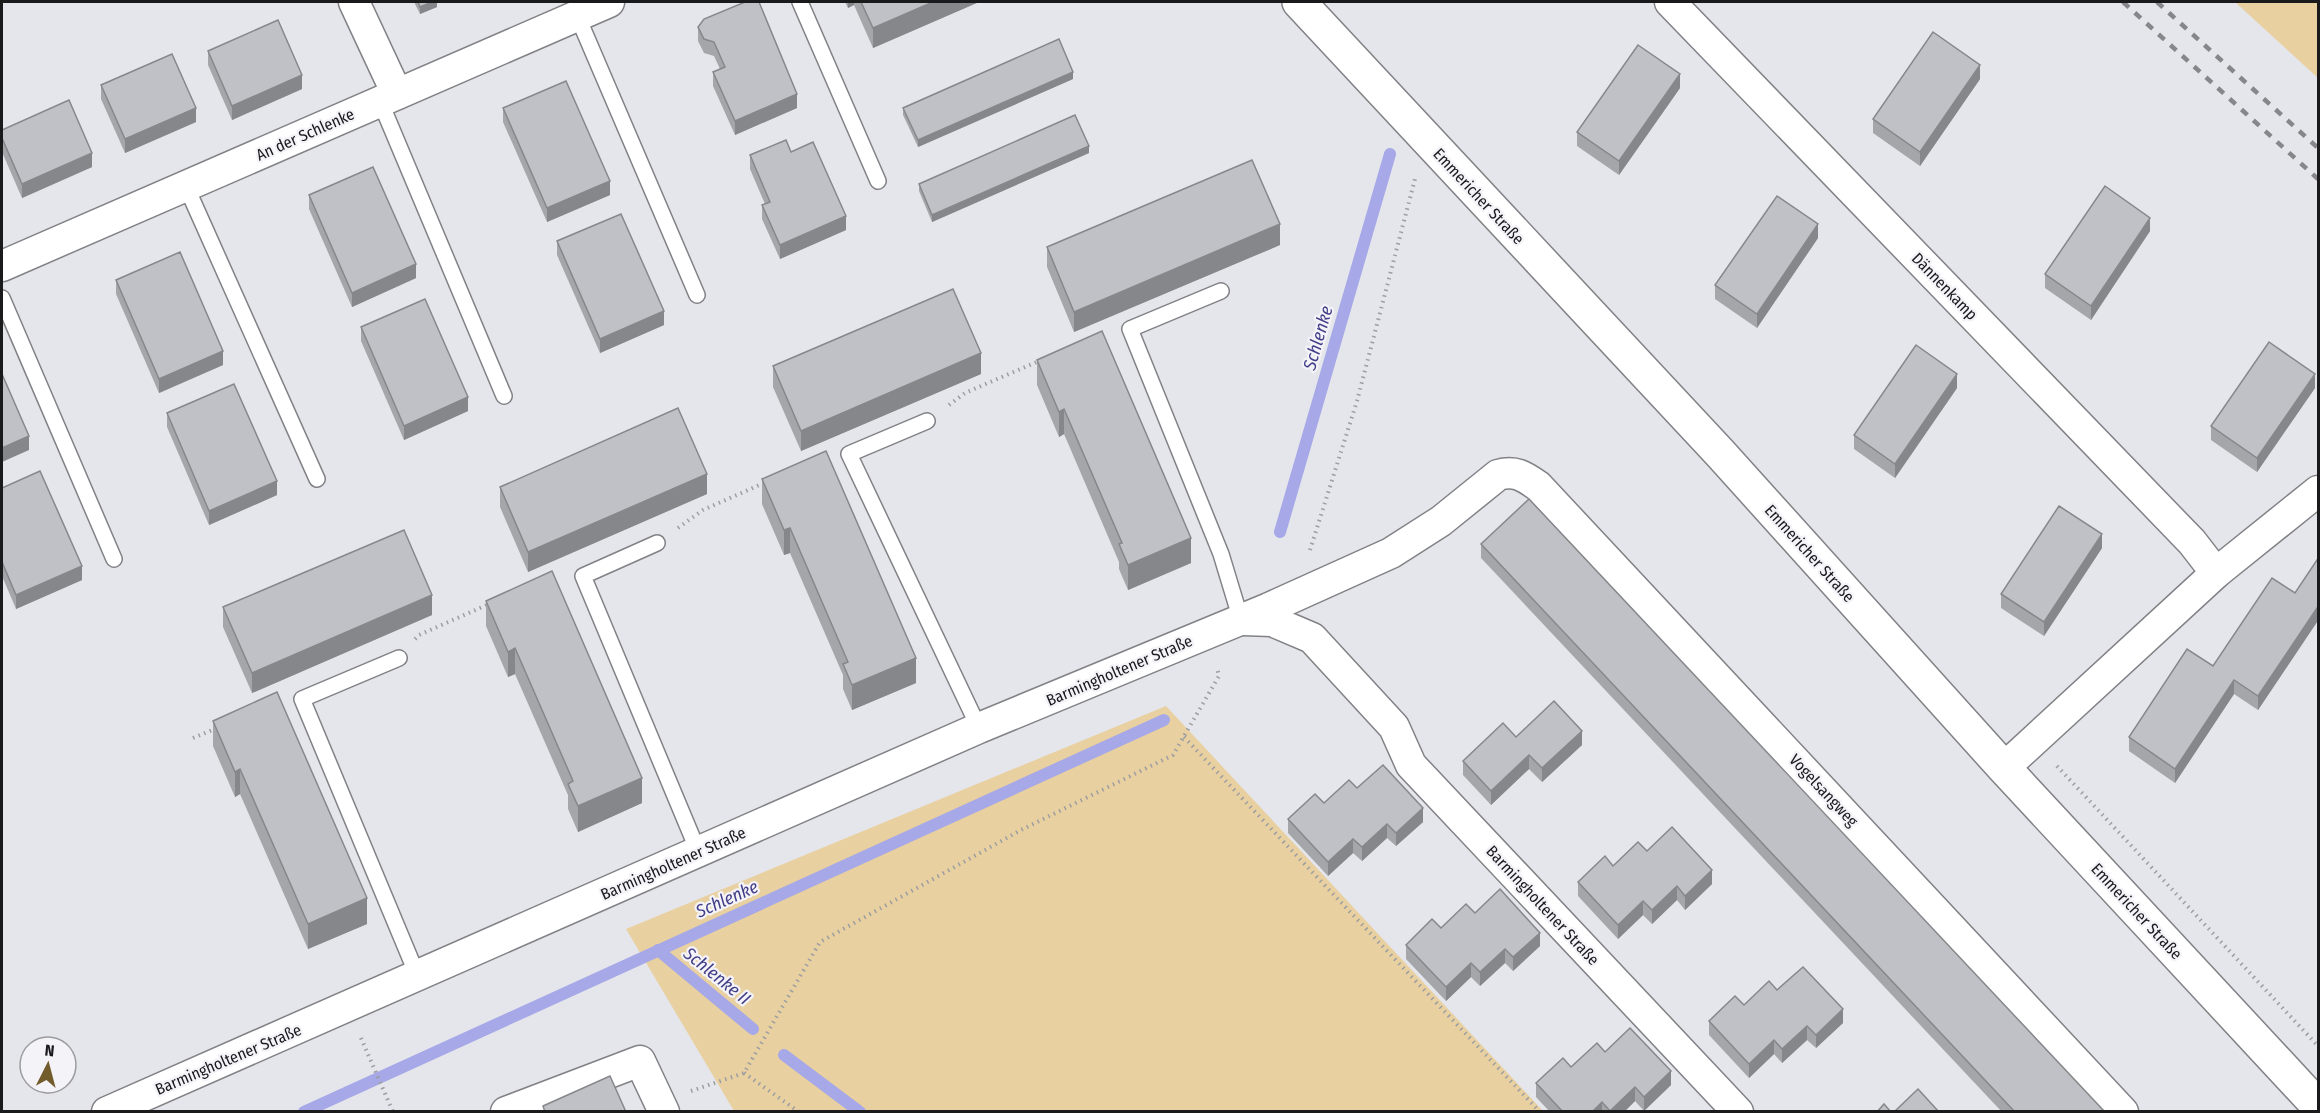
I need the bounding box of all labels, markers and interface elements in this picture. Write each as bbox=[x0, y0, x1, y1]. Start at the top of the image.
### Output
street label: An der Schlenke bbox=[253, 104, 357, 165]
street label: Emmericher Straße bbox=[1429, 144, 1528, 248]
street label: Dännenkamp bbox=[1908, 249, 1981, 324]
water label: Schlenke bbox=[1298, 303, 1338, 374]
street label: Emmericher Straße bbox=[1761, 501, 1858, 606]
street label: Barmingholtener Straße bbox=[1043, 631, 1195, 710]
street label: Vogelsangweg bbox=[1785, 750, 1862, 831]
street label: Barmingholtener Straße bbox=[598, 823, 749, 904]
street label: Barmingholtener Straße bbox=[1482, 842, 1603, 969]
street label: Emmericher Straße bbox=[2087, 859, 2186, 963]
water label: Schlenke bbox=[692, 875, 762, 923]
water label: Schlenke II bbox=[678, 942, 755, 1010]
street label: Barmingholtener Straße bbox=[152, 1020, 304, 1099]
north arrow bbox=[18, 1035, 78, 1095]
text: N bbox=[44, 1041, 55, 1061]

